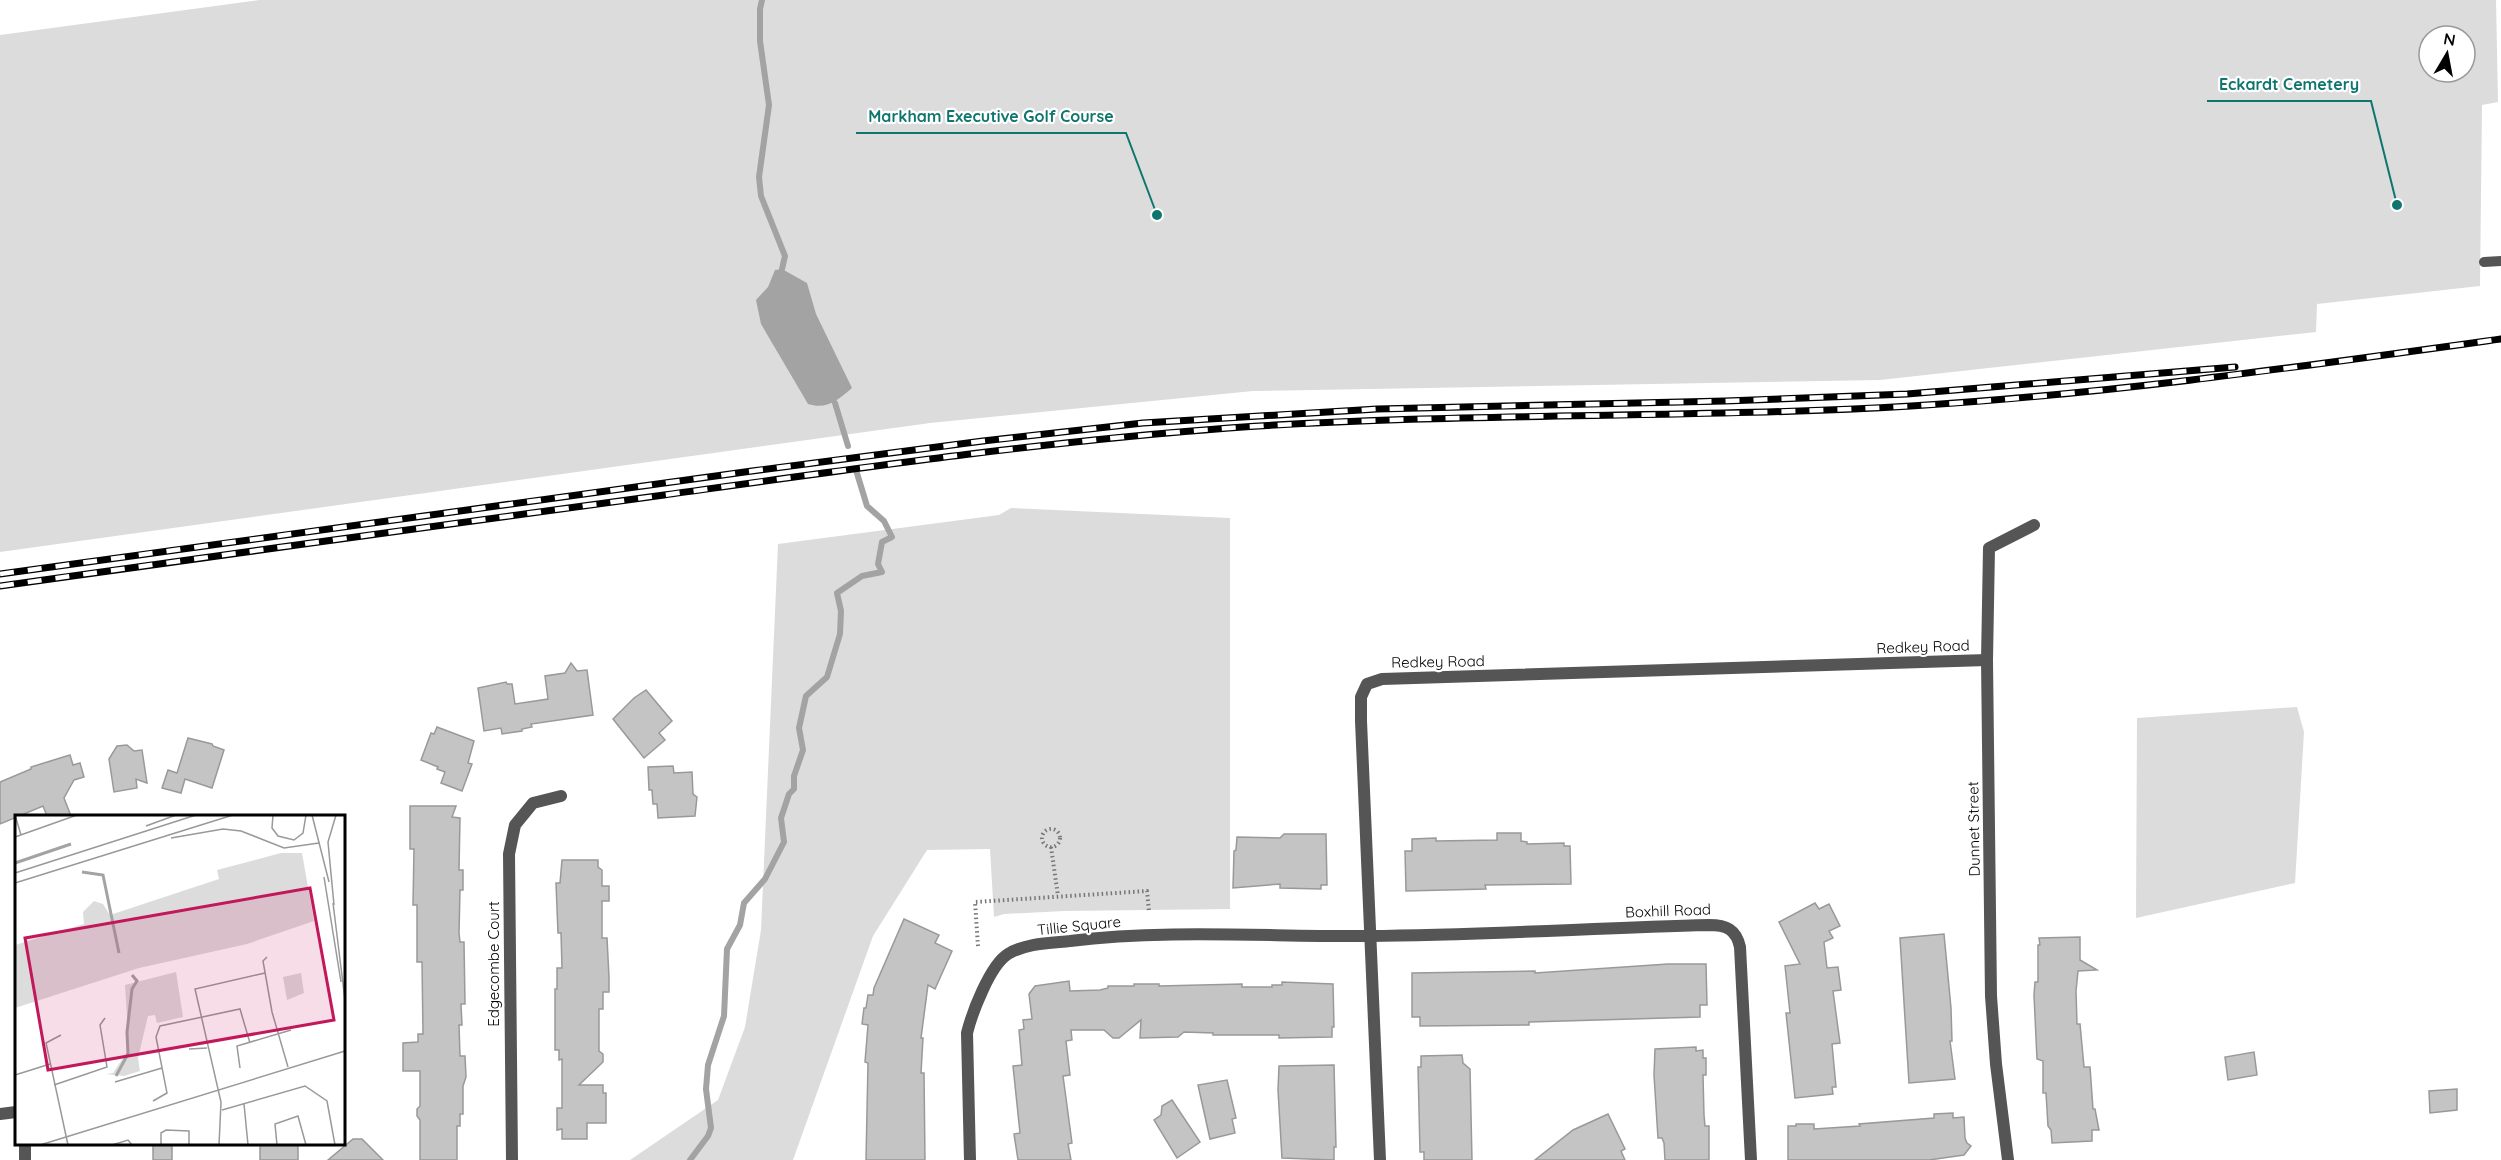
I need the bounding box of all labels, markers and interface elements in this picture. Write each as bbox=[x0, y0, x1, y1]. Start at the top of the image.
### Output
north arrow bbox=[2417, 24, 2477, 84]
text: N bbox=[2442, 28, 2457, 50]
callout: Eckardt Cemetery bbox=[2207, 67, 2371, 101]
text: Eckardt Cemetery bbox=[2219, 74, 2359, 94]
callout: Markham Executive Golf Course bbox=[856, 99, 1126, 133]
text: Markham Executive Golf Course bbox=[868, 106, 1114, 126]
street label: Redkey Road bbox=[1876, 635, 1970, 658]
street label: Redkey Road bbox=[1391, 651, 1485, 672]
street label: Dunnet Street bbox=[1963, 781, 1984, 877]
inset map bbox=[15, 815, 345, 1145]
street label: Boxhill Road bbox=[1625, 900, 1711, 921]
street label: Edgecombe Court bbox=[484, 901, 503, 1027]
street label: Tillie Square bbox=[1036, 912, 1122, 939]

